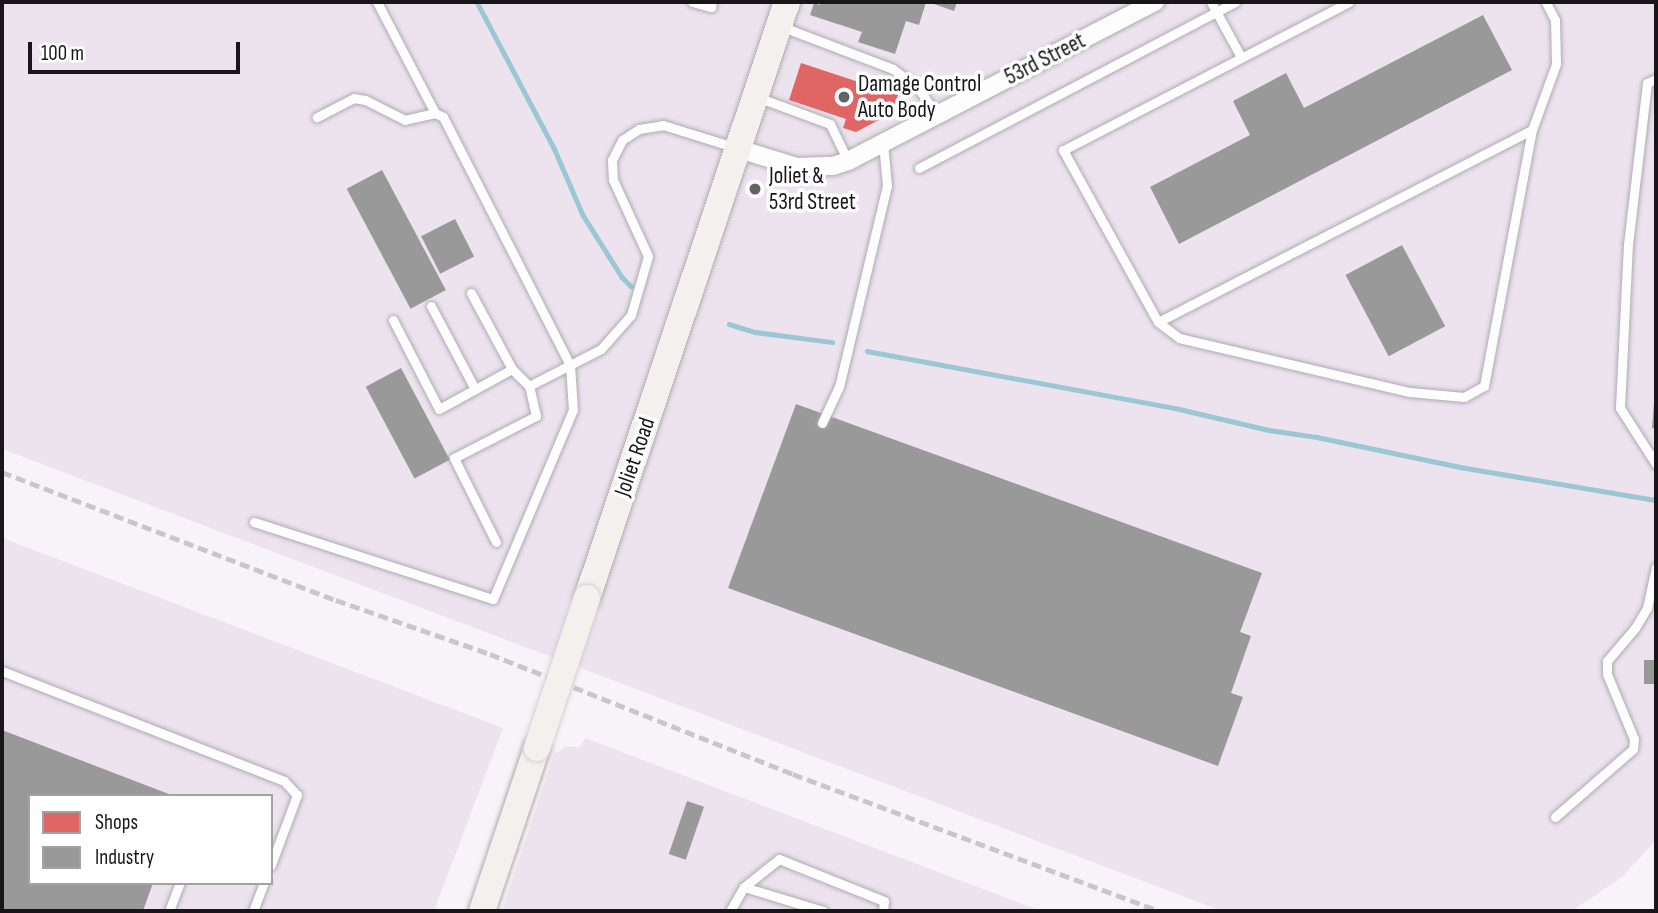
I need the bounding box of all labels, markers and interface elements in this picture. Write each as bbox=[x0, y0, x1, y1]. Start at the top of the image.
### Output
street label: 53rd Street bbox=[1000, 27, 1090, 91]
scale bar bbox=[32, 28, 243, 72]
text: 100 m bbox=[41, 41, 84, 66]
place label: Damage Control Auto Body bbox=[858, 70, 981, 124]
marker: Damage Control Auto Body bbox=[836, 89, 852, 105]
place label: Joliet & 53rd Street bbox=[769, 162, 856, 216]
marker: Joliet & 53rd Street bbox=[747, 181, 763, 197]
street label: Joliet Road bbox=[609, 414, 661, 500]
legend bbox=[28, 794, 273, 885]
text: Shops bbox=[95, 810, 138, 835]
text: Industry bbox=[95, 845, 154, 870]

